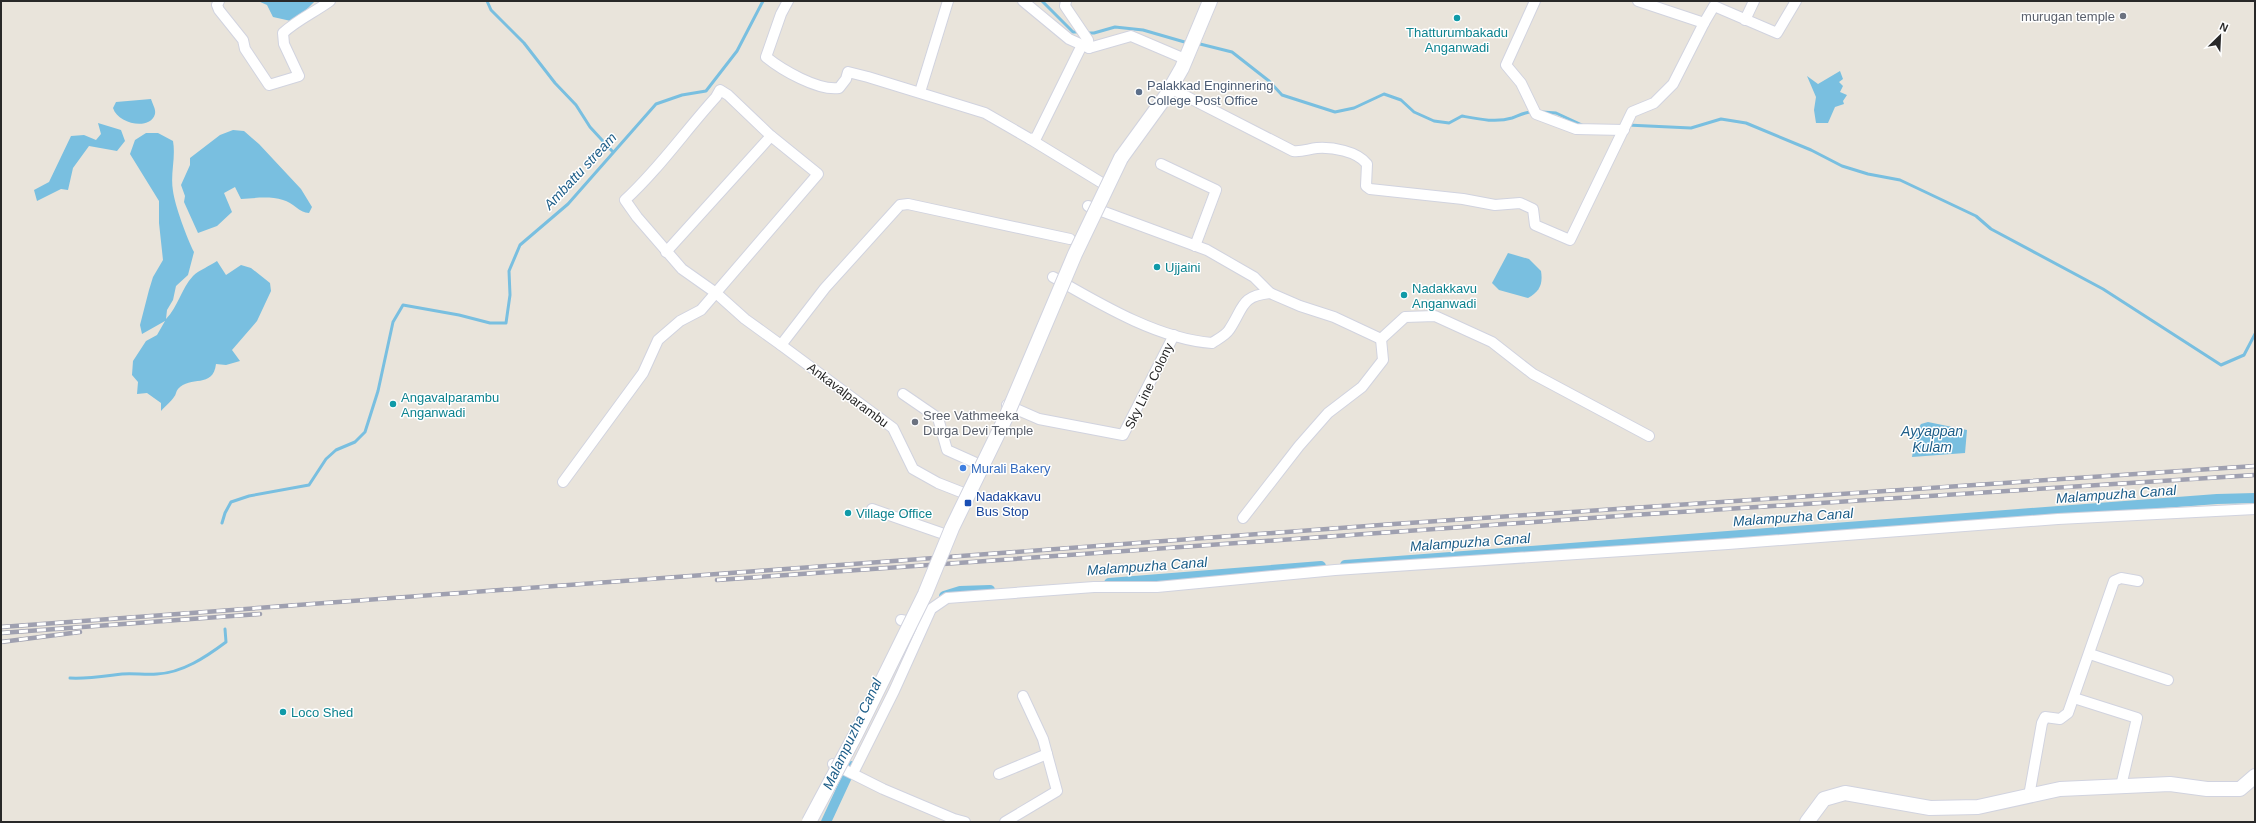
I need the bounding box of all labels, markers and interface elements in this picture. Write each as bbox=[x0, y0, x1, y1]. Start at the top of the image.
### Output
place label: murugan temple bbox=[2021, 9, 2115, 24]
marker: murugan temple bbox=[2118, 11, 2128, 21]
marker: Thatturumbakadu Anganwadi bbox=[1452, 13, 1462, 23]
north arrow bbox=[2200, 16, 2240, 56]
text: N bbox=[2218, 20, 2230, 34]
place label: Thatturumbakadu Anganwadi bbox=[1406, 25, 1508, 55]
place label: Palakkad Enginnering College Post Office bbox=[1147, 78, 1273, 108]
marker: Palakkad Enginnering College Post Office bbox=[1134, 87, 1144, 97]
water label: Ambattu stream bbox=[540, 129, 620, 213]
place label: Ujjaini bbox=[1165, 260, 1201, 275]
marker: Ujjaini bbox=[1152, 262, 1162, 272]
place label: Nadakkavu Anganwadi bbox=[1412, 281, 1477, 311]
marker: Nadakkavu Anganwadi bbox=[1399, 290, 1409, 300]
street label: Sky Line Colony bbox=[1122, 340, 1177, 432]
street label: Ankavalparambu bbox=[805, 360, 891, 430]
place label: Angavalparambu Anganwadi bbox=[401, 390, 499, 420]
marker: Angavalparambu Anganwadi bbox=[388, 399, 398, 409]
place label: Sree Vathmeeka Durga Devi Temple bbox=[923, 408, 1033, 438]
marker: Sree Vathmeeka Durga Devi Temple bbox=[910, 417, 920, 427]
water label: Ayyappan Kulam bbox=[1900, 423, 1963, 455]
place label: Murali Bakery bbox=[971, 461, 1051, 476]
marker: Murali Bakery bbox=[958, 463, 968, 473]
water label: Malampuzha Canal bbox=[2055, 482, 2178, 506]
place label: Nadakkavu Bus Stop bbox=[976, 489, 1041, 519]
marker: Nadakkavu Bus Stop bbox=[963, 498, 973, 508]
water label: Malampuzha Canal bbox=[1732, 505, 1855, 529]
place label: Village Office bbox=[856, 506, 932, 521]
marker: Village Office bbox=[843, 508, 853, 518]
water label: Malampuzha Canal bbox=[1409, 530, 1532, 554]
water label: Malampuzha Canal bbox=[1086, 554, 1209, 578]
water label: Malampuzha Canal bbox=[819, 675, 885, 792]
place label: Loco Shed bbox=[291, 705, 353, 720]
marker: Loco Shed bbox=[278, 707, 288, 717]

